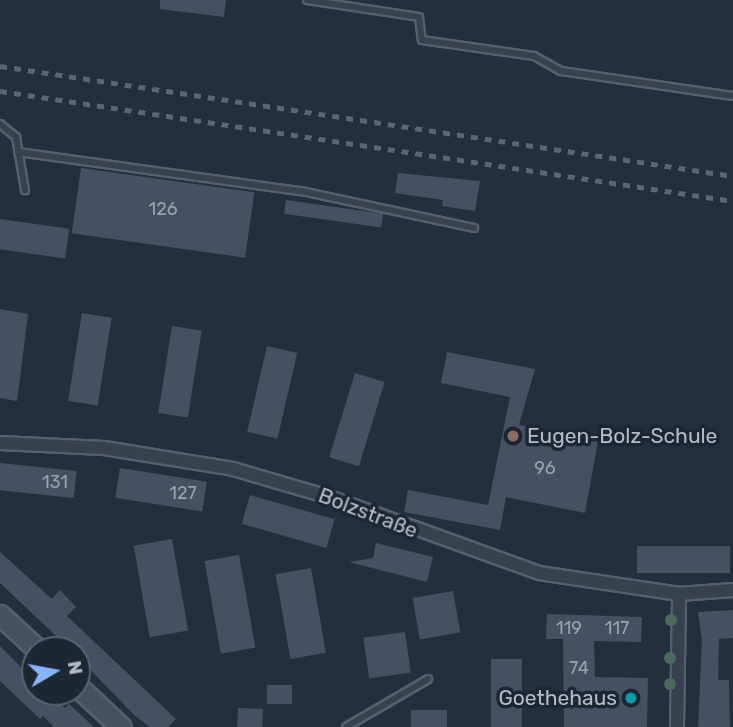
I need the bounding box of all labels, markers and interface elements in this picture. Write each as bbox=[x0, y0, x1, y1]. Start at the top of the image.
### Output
house number: 126 bbox=[148, 198, 178, 220]
place label: Eugen-Bolz-Schule bbox=[527, 423, 717, 449]
marker: Eugen-Bolz-Schule bbox=[505, 428, 521, 444]
house number: 96 bbox=[534, 457, 556, 479]
house number: 131 bbox=[42, 471, 68, 493]
house number: 127 bbox=[169, 482, 197, 504]
street label: Bolzstraße bbox=[315, 483, 421, 543]
house number: 119 bbox=[556, 617, 582, 639]
house number: 117 bbox=[605, 617, 629, 639]
north arrow bbox=[21, 636, 91, 706]
house number: 74 bbox=[569, 657, 589, 679]
text: N bbox=[63, 659, 88, 676]
place label: Goethehaus bbox=[498, 685, 617, 711]
marker: Goethehaus bbox=[623, 690, 639, 706]

